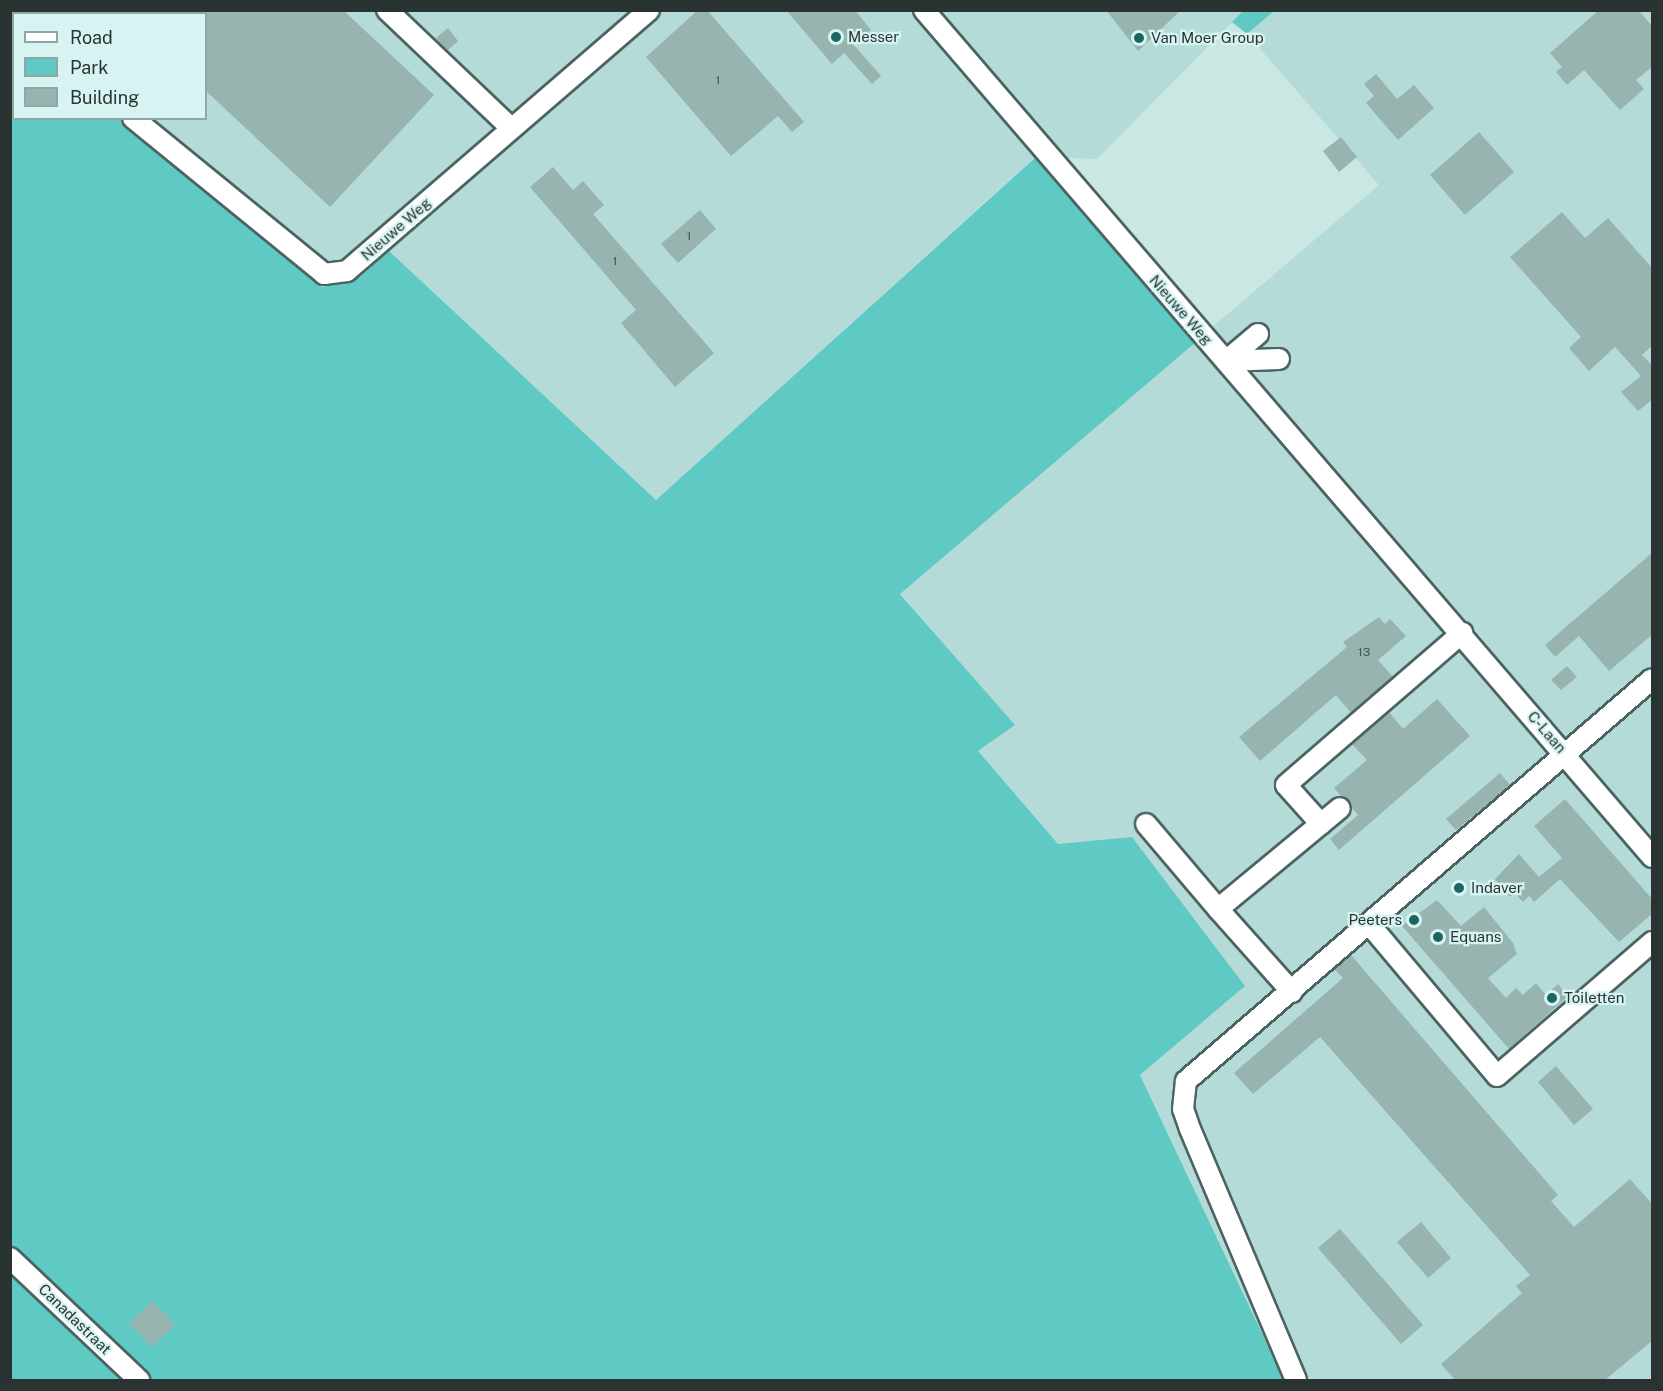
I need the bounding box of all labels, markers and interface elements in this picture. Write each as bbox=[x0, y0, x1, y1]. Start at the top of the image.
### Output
legend bbox=[12, 12, 207, 120]
text: Road bbox=[70, 27, 113, 48]
place label: Messer bbox=[848, 28, 899, 46]
place label: Van Moer Group bbox=[1151, 29, 1264, 47]
marker: Messer bbox=[829, 30, 843, 44]
marker: Van Moer Group bbox=[1132, 31, 1146, 45]
text: Park bbox=[70, 57, 108, 78]
house number: 1 bbox=[716, 74, 720, 88]
text: Building bbox=[70, 87, 139, 108]
street label: Nieuwe Weg bbox=[357, 194, 435, 264]
house number: 1 bbox=[687, 230, 691, 244]
house number: 1 bbox=[613, 255, 617, 269]
street label: Nieuwe Weg bbox=[1146, 271, 1216, 349]
house number: 13 bbox=[1358, 646, 1370, 660]
street label: C-Laan bbox=[1524, 707, 1570, 757]
place label: Indaver bbox=[1471, 879, 1523, 897]
marker: Indaver bbox=[1452, 881, 1466, 895]
place label: Peeters bbox=[1348, 911, 1402, 929]
marker: Peeters bbox=[1407, 913, 1421, 927]
place label: Equans bbox=[1450, 928, 1501, 946]
marker: Equans bbox=[1431, 930, 1445, 944]
place label: Toiletten bbox=[1564, 989, 1624, 1007]
marker: Toiletten bbox=[1545, 991, 1559, 1005]
street label: Canadastraat bbox=[35, 1280, 115, 1358]

